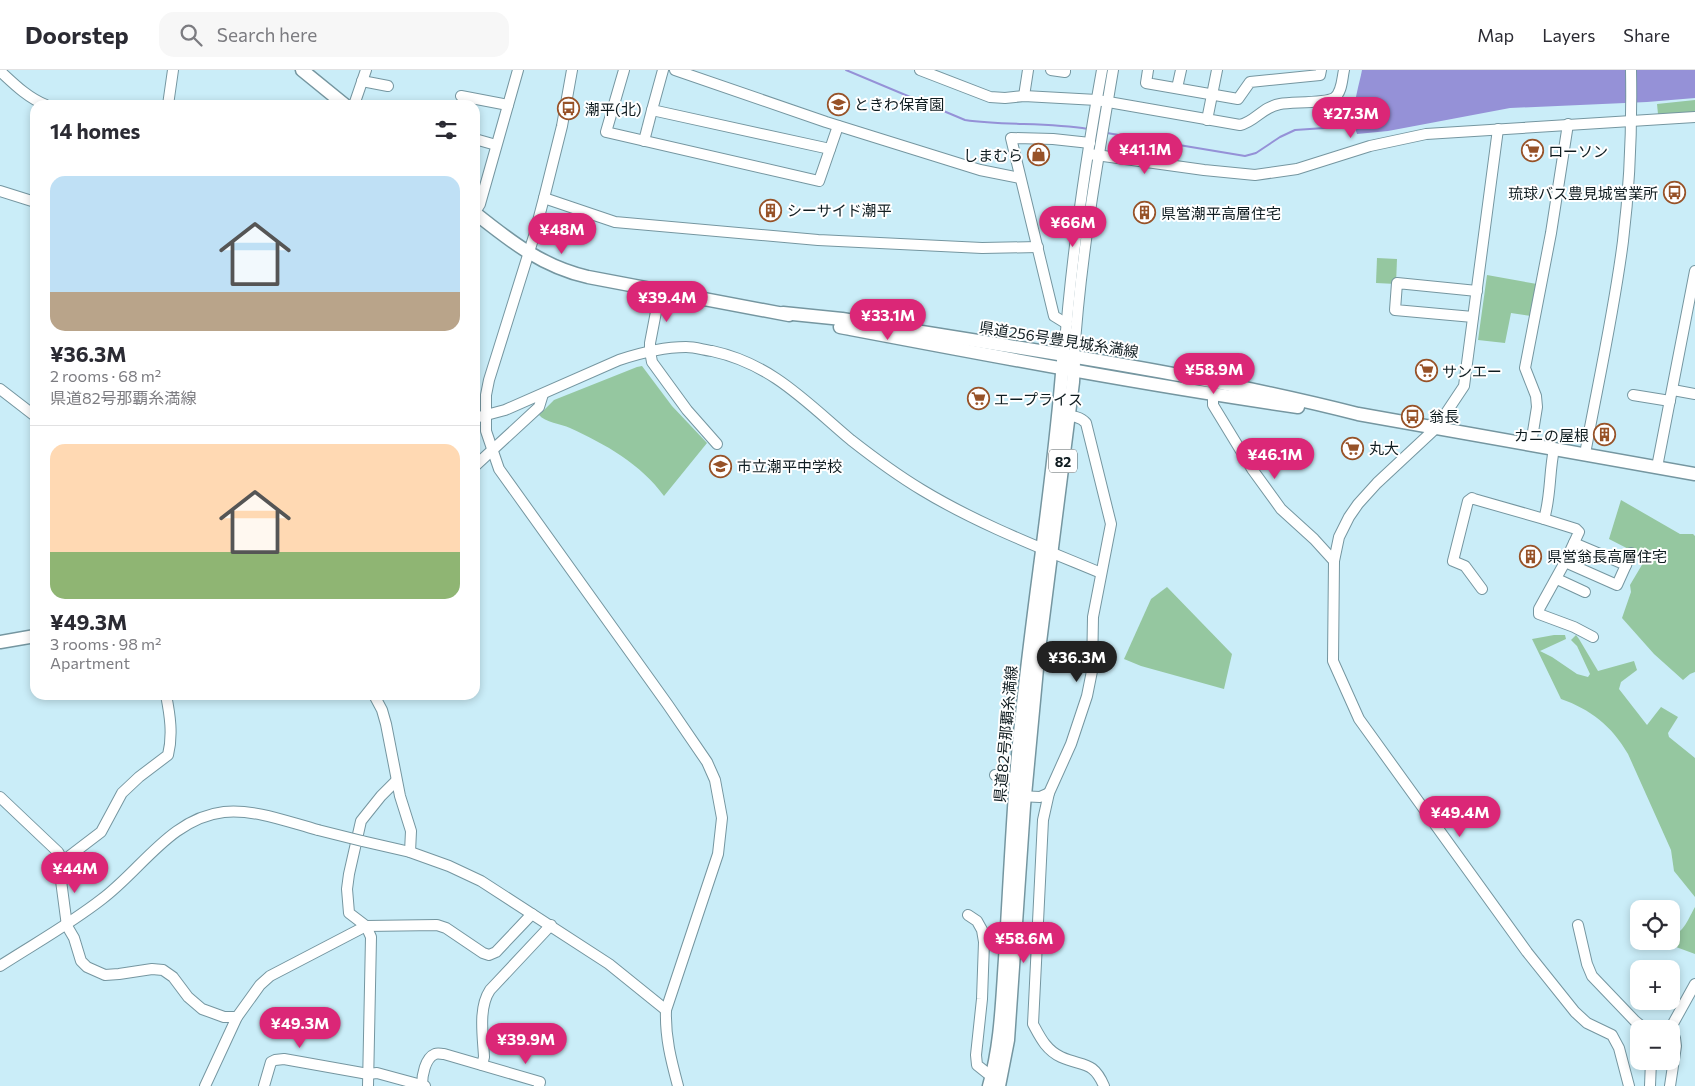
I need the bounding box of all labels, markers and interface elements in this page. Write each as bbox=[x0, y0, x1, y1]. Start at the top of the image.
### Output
search box bbox=[159, 12, 509, 57]
text: Doorstep bbox=[25, 20, 129, 49]
icon: search bbox=[177, 21, 205, 49]
text: Search here bbox=[217, 23, 317, 46]
text: Map bbox=[1477, 24, 1514, 46]
text: Layers bbox=[1542, 24, 1595, 46]
text: Share bbox=[1623, 24, 1670, 46]
school or university icon: ときわ保育園 bbox=[826, 92, 850, 116]
place label: ときわ保育園 bbox=[854, 95, 944, 113]
bus stop icon: 潮平(北) bbox=[557, 97, 581, 121]
pin: ¥27.3M bbox=[1310, 97, 1392, 139]
place label: 潮平(北) bbox=[585, 100, 642, 118]
text: ¥27.3M bbox=[1323, 103, 1379, 122]
icon: filters bbox=[432, 116, 460, 144]
text: 14 homes bbox=[50, 118, 140, 143]
pin: ¥41.1M bbox=[1104, 132, 1186, 175]
text: ¥41.1M bbox=[1119, 139, 1171, 158]
supermarket icon: ローソン bbox=[1520, 139, 1544, 163]
place label: ローソン bbox=[1548, 142, 1608, 160]
shop icon: しまむら bbox=[1027, 143, 1051, 167]
place label: しまむら bbox=[963, 146, 1023, 164]
bus stop icon: 琉球バス豊見城営業所 bbox=[1662, 181, 1686, 205]
place label: 琉球バス豊見城営業所 bbox=[1508, 184, 1658, 202]
building icon: シーサイド潮平 bbox=[759, 198, 783, 222]
place label: シーサイド潮平 bbox=[787, 201, 892, 219]
building icon: 県営潮平高層住宅 bbox=[1133, 201, 1157, 225]
place label: 県営潮平高層住宅 bbox=[1161, 204, 1281, 222]
pin: ¥66M bbox=[1043, 206, 1103, 248]
icon: home bbox=[210, 209, 300, 299]
pin: ¥48M bbox=[532, 212, 592, 255]
text: ¥66M bbox=[1050, 212, 1096, 231]
text: ¥48M bbox=[539, 219, 585, 238]
pin: ¥39.4M bbox=[626, 280, 708, 323]
text: ¥39.4M bbox=[638, 287, 696, 306]
pin: ¥33.1M bbox=[847, 298, 929, 341]
text: ¥33.1M bbox=[861, 305, 915, 324]
street label: 県道256号豊見城糸満線 bbox=[978, 318, 1140, 360]
text: ¥36.3M bbox=[50, 341, 126, 366]
pin: ¥58.9M bbox=[1173, 352, 1255, 395]
text: ¥58.9M bbox=[1185, 359, 1243, 378]
supermarket icon: サンエー bbox=[1414, 359, 1438, 383]
place label: サンエー bbox=[1442, 362, 1502, 380]
text: 2 rooms · 68 m² bbox=[50, 366, 161, 385]
supermarket icon: エープライス bbox=[966, 387, 990, 411]
text: 県道82号那覇糸満線 bbox=[50, 388, 197, 407]
place label: エープライス bbox=[994, 390, 1083, 408]
bus stop icon: 翁長 bbox=[1401, 404, 1425, 428]
place label: 翁長 bbox=[1429, 407, 1459, 425]
building icon: カニの屋根 bbox=[1593, 423, 1617, 447]
place label: カニの屋根 bbox=[1514, 426, 1589, 444]
supermarket icon: 丸大 bbox=[1341, 436, 1365, 460]
pin: ¥46.1M bbox=[1234, 438, 1316, 480]
place label: 丸大 bbox=[1369, 439, 1399, 457]
text: ¥46.1M bbox=[1247, 444, 1303, 463]
road number: 82 bbox=[1049, 450, 1077, 472]
school or university icon: 市立潮平中学校 bbox=[709, 454, 733, 478]
place label: 市立潮平中学校 bbox=[737, 457, 842, 475]
icon: home bbox=[210, 477, 300, 567]
building icon: 県営翁長高層住宅 bbox=[1519, 544, 1543, 568]
place label: 県営翁長高層住宅 bbox=[1547, 547, 1667, 565]
text: ¥49.3M bbox=[50, 609, 127, 634]
text: 3 rooms · 98 m² bbox=[50, 634, 161, 653]
pin: ¥36.3M bbox=[1036, 640, 1118, 683]
text: ¥36.3M bbox=[1048, 647, 1106, 666]
text: Apartment bbox=[50, 653, 130, 672]
street label: 県道82号那覇糸満線 bbox=[990, 665, 1020, 803]
pin: ¥49.4M bbox=[1419, 796, 1501, 838]
text: ¥49.4M bbox=[1430, 802, 1490, 821]
pin: ¥44M bbox=[45, 852, 105, 894]
text: ¥44M bbox=[52, 858, 98, 877]
map controls bbox=[1630, 900, 1680, 1070]
button: locate bbox=[1630, 900, 1680, 950]
pin: ¥58.6M bbox=[983, 922, 1065, 964]
text: ¥58.6M bbox=[995, 928, 1053, 947]
button: + bbox=[1630, 960, 1680, 1010]
pin: ¥49.3M bbox=[259, 1006, 341, 1049]
text: ¥49.3M bbox=[271, 1013, 329, 1032]
button: − bbox=[1630, 1020, 1680, 1070]
pin: ¥39.9M bbox=[485, 1022, 567, 1065]
text: ¥39.9M bbox=[497, 1029, 555, 1048]

